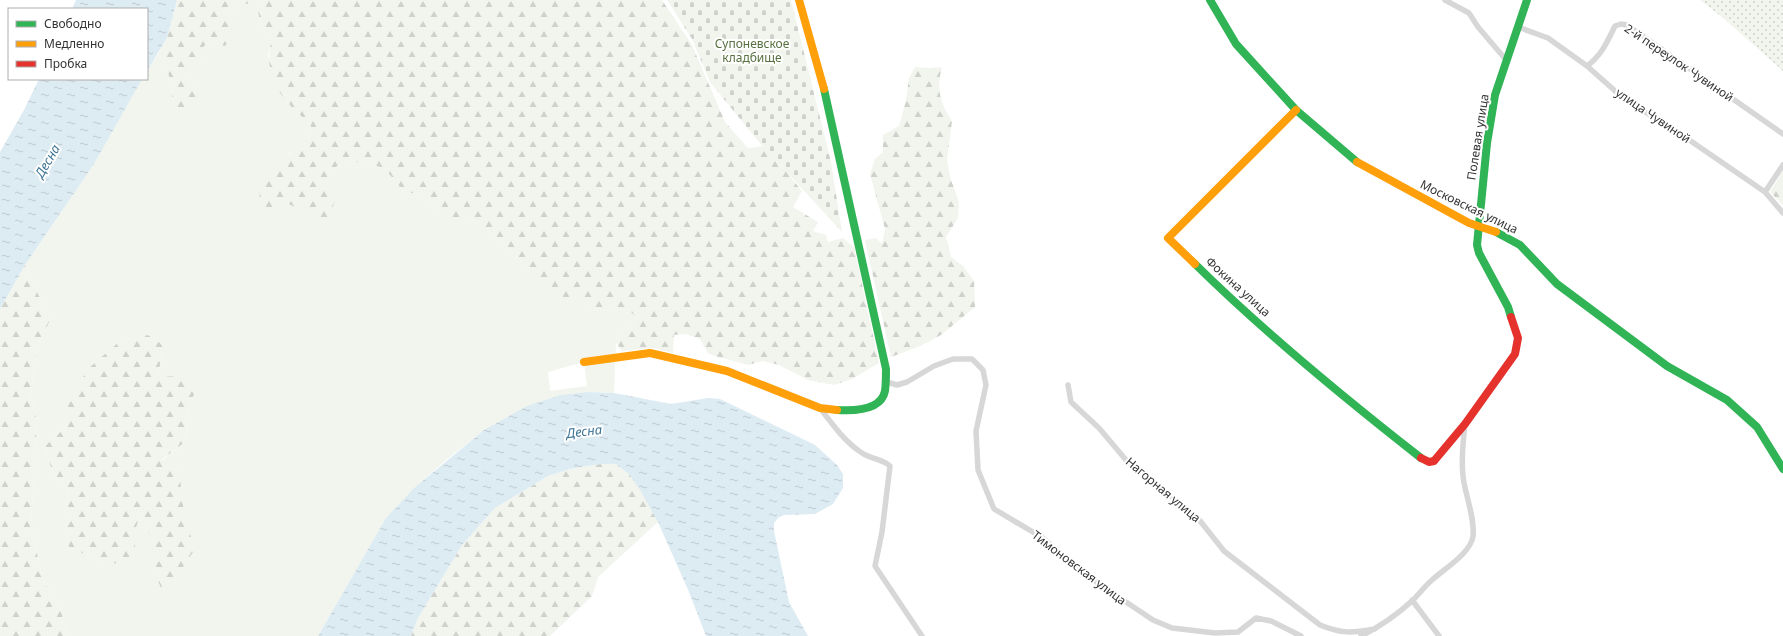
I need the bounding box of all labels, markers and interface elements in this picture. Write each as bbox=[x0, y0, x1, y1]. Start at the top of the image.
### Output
legend bbox=[8, 8, 148, 80]
text: Свободно bbox=[44, 15, 102, 32]
street label: 2-й переулок Чувиной bbox=[1621, 20, 1737, 105]
text: Медленно bbox=[44, 35, 104, 52]
park label: Супоневское кладбище bbox=[715, 35, 790, 66]
text: Пробка bbox=[44, 55, 87, 72]
street label: улица Чувиной bbox=[1612, 84, 1694, 147]
street label: Полевая улица bbox=[1462, 93, 1493, 181]
water label: Десна bbox=[29, 140, 64, 183]
street label: Московская улица bbox=[1418, 176, 1521, 238]
street label: Фокина улица bbox=[1202, 253, 1274, 320]
water label: Десна bbox=[563, 420, 604, 442]
street label: Нагорная улица bbox=[1122, 453, 1205, 526]
street label: Тимоновская улица bbox=[1029, 526, 1130, 609]

